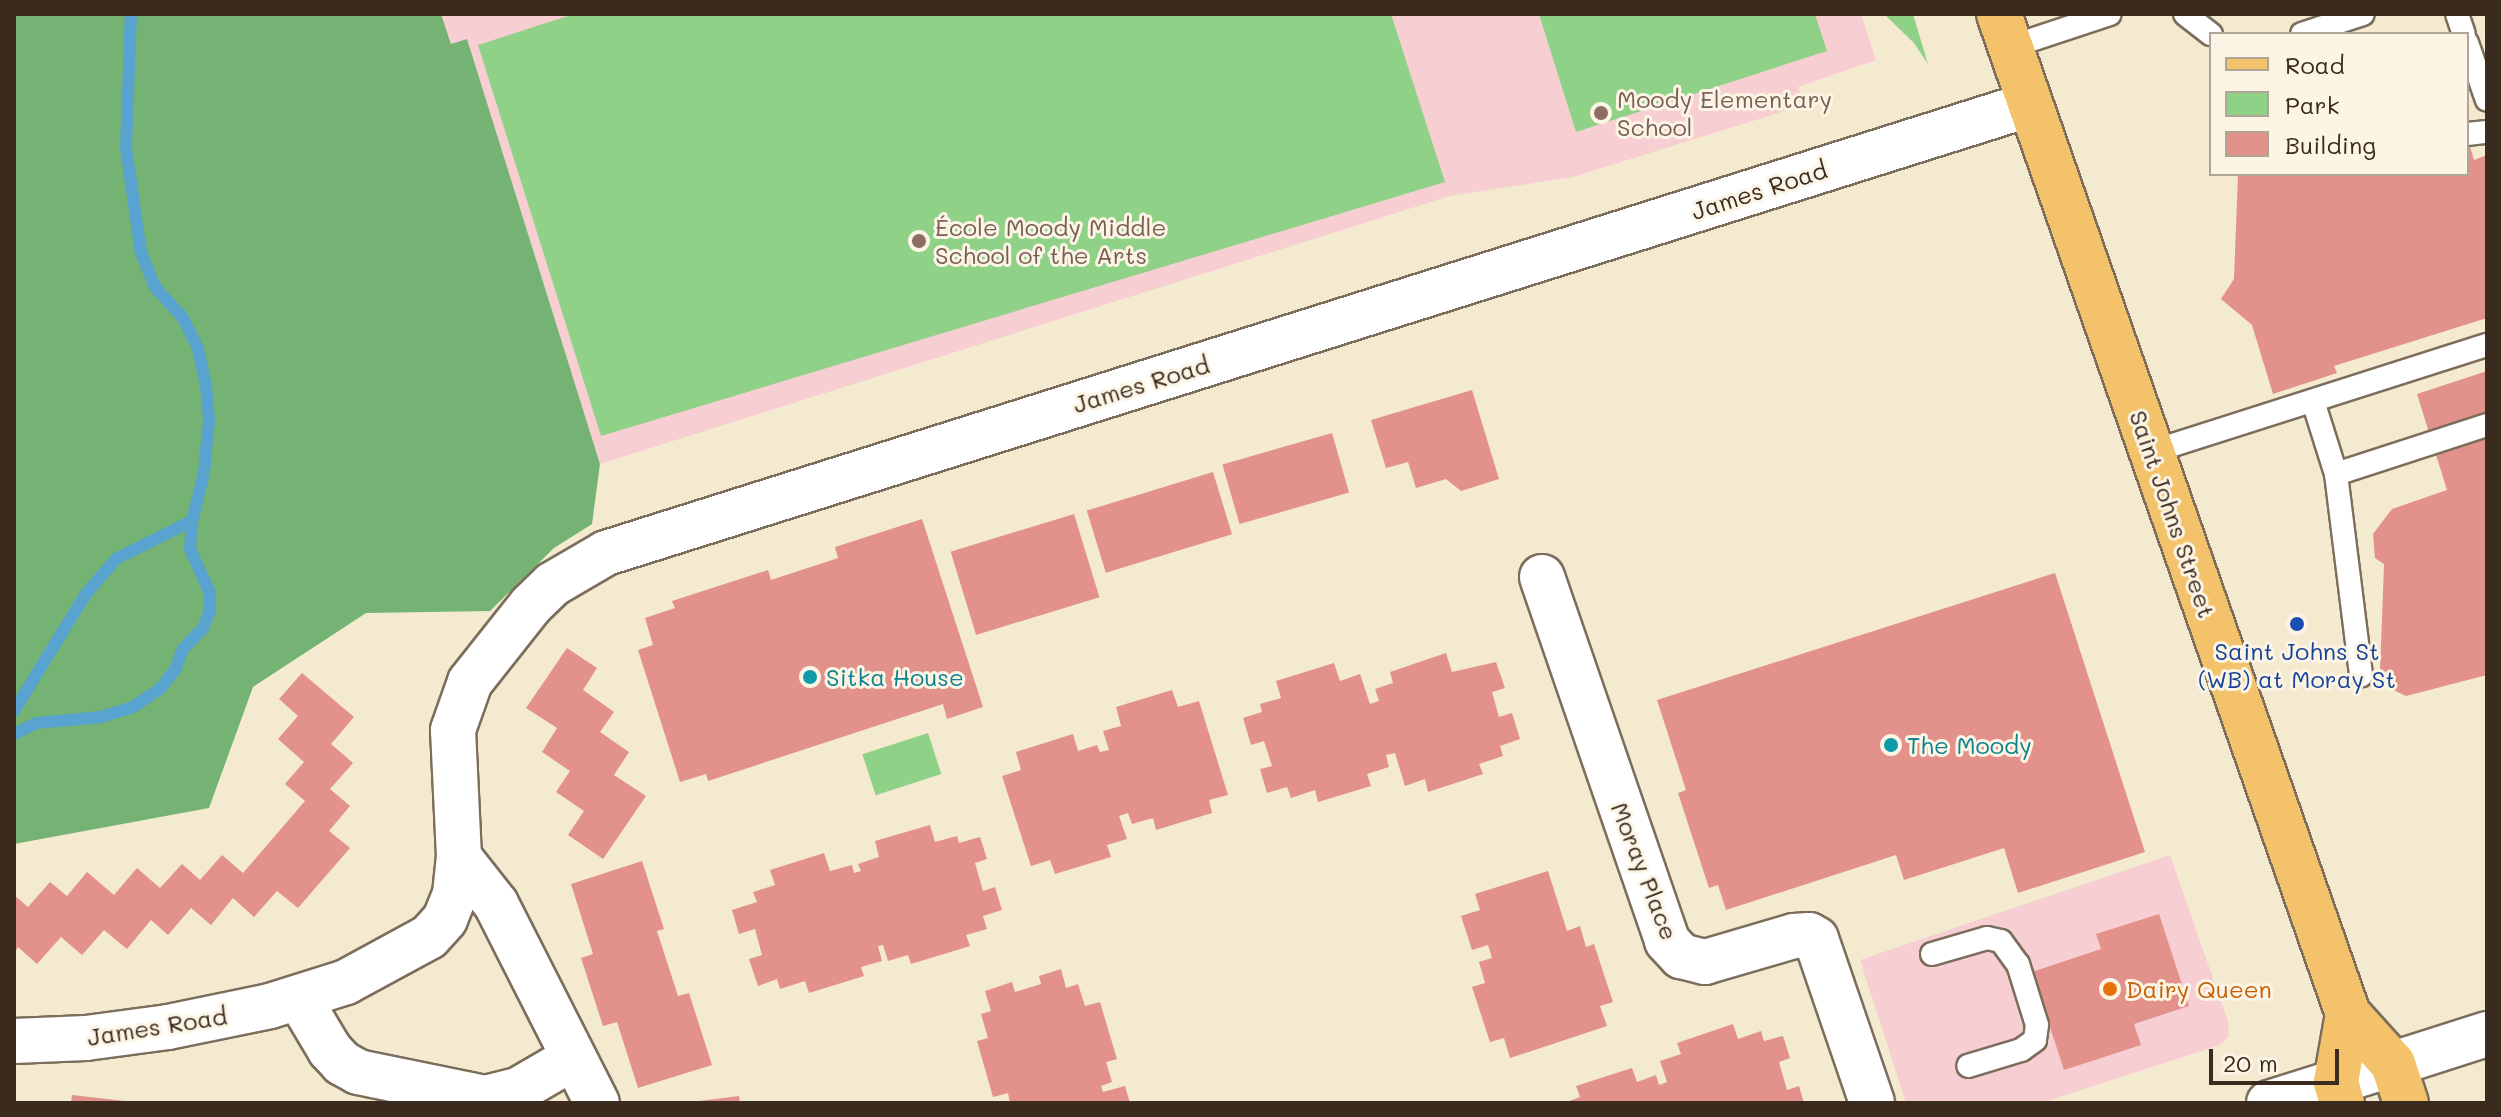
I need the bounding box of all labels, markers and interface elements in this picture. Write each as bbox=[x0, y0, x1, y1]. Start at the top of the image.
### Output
legend bbox=[2209, 32, 2469, 176]
text: Road bbox=[2285, 49, 2345, 80]
place label: Moody Elementary School bbox=[1617, 85, 1832, 141]
text: Park bbox=[2285, 89, 2339, 120]
marker: Moody Elementary School bbox=[1592, 104, 1610, 122]
text: Building bbox=[2285, 129, 2376, 160]
street label: James Road bbox=[1687, 154, 1831, 226]
place label: École Moody Middle School of the Arts bbox=[935, 213, 1166, 269]
marker: École Moody Middle School of the Arts bbox=[910, 232, 928, 250]
street label: James Road bbox=[1069, 350, 1213, 418]
street label: Saint Johns Street bbox=[2124, 407, 2222, 621]
marker: Saint Johns St (WB) at Moray St bbox=[2288, 615, 2306, 633]
place label: Saint Johns St (WB) at Moray St bbox=[2198, 637, 2396, 693]
place label: Sitka House bbox=[826, 663, 964, 691]
marker: Sitka House bbox=[801, 668, 819, 686]
place label: The Moody bbox=[1907, 731, 2032, 759]
marker: The Moody bbox=[1882, 736, 1900, 754]
street label: Moray Place bbox=[1606, 798, 1684, 944]
place label: Dairy Queen bbox=[2126, 975, 2272, 1003]
marker: Dairy Queen bbox=[2101, 980, 2119, 998]
street label: James Road bbox=[85, 1001, 229, 1051]
scale bar bbox=[2213, 1033, 2343, 1083]
text: 20 m bbox=[2223, 1047, 2278, 1078]

